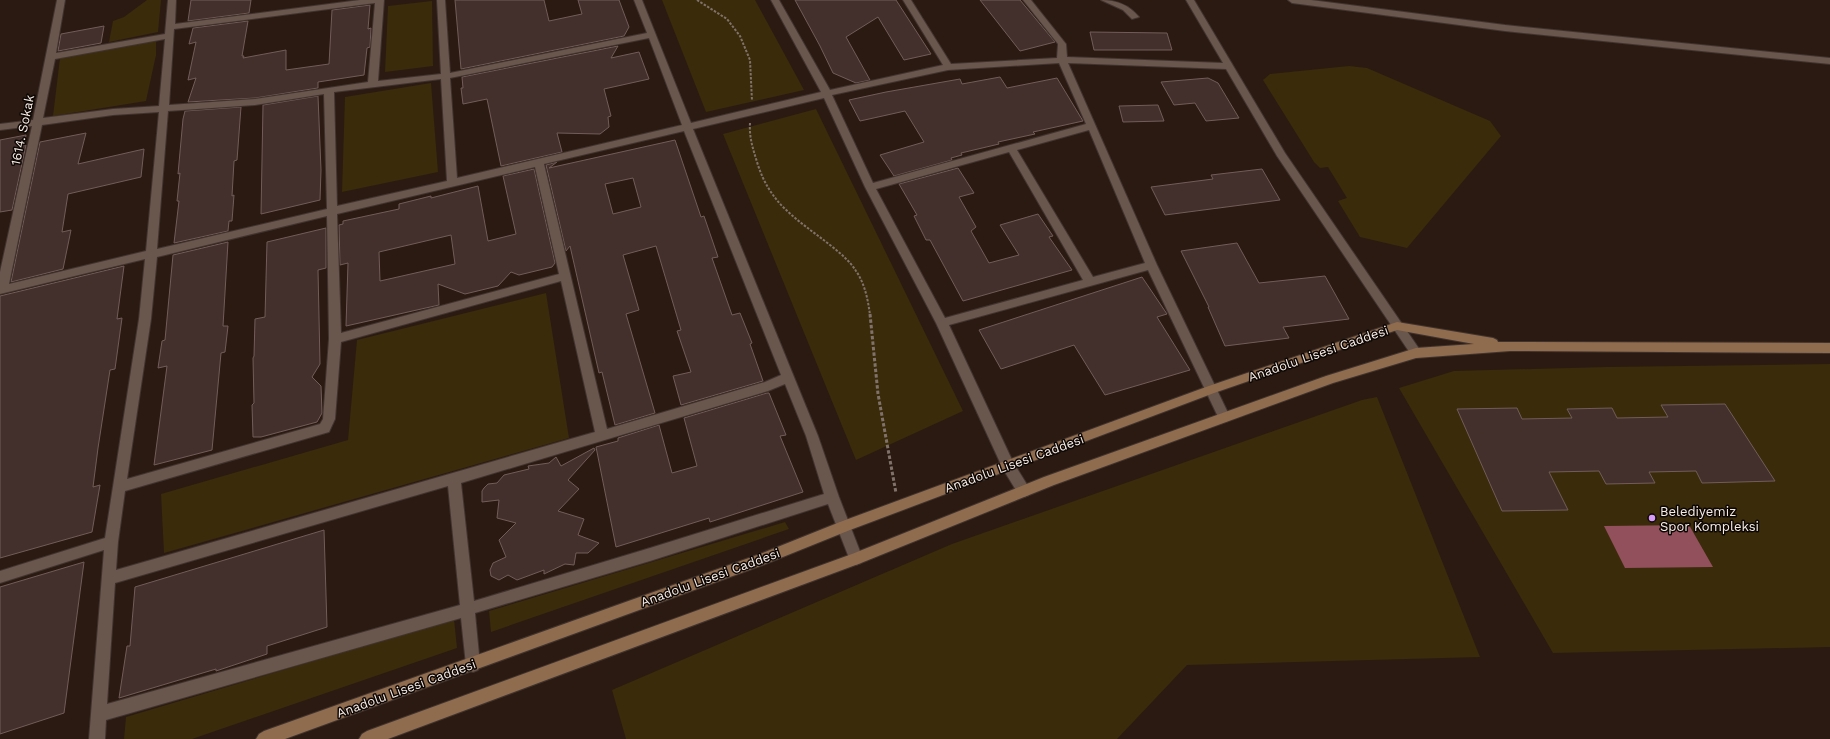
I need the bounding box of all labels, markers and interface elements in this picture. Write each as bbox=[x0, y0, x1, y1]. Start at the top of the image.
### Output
street label: 1614. Sokak bbox=[8, 93, 37, 167]
street label: Anadolu Lisesi Caddesi bbox=[1246, 322, 1390, 385]
street label: Anadolu Lisesi Caddesi bbox=[942, 431, 1086, 496]
place label: Belediyemiz Spor Kompleksi bbox=[1660, 504, 1759, 534]
marker: Belediyemiz Spor Kompleksi bbox=[1647, 513, 1657, 523]
street label: Anadolu Lisesi Caddesi bbox=[638, 545, 782, 610]
street label: Anadolu Lisesi Caddesi bbox=[334, 656, 478, 721]

